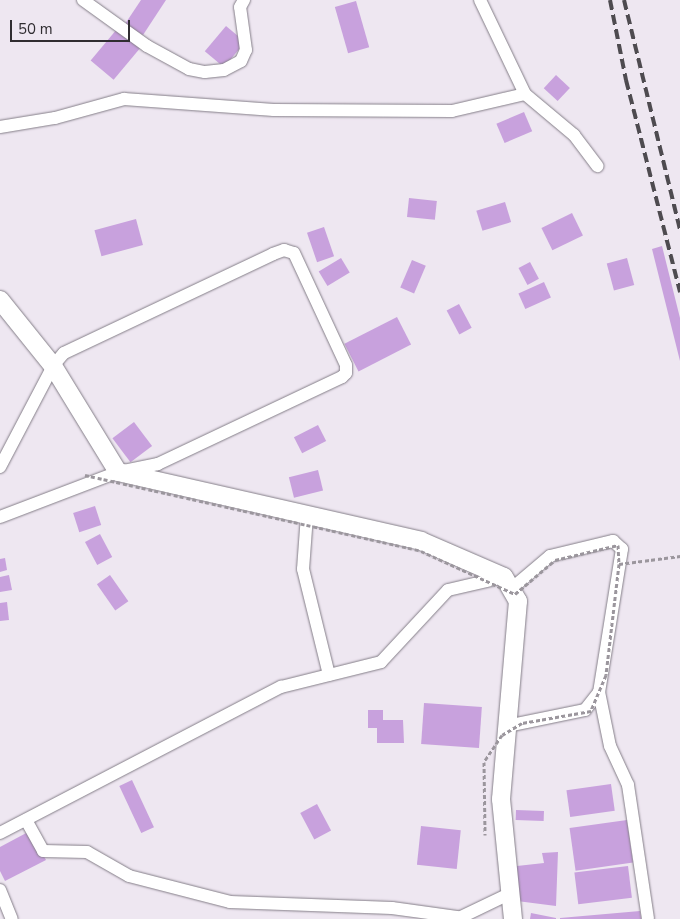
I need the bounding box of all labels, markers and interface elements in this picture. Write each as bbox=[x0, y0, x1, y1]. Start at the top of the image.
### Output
scale bar bbox=[12, 10, 132, 42]
text: 50 m bbox=[18, 19, 53, 39]

